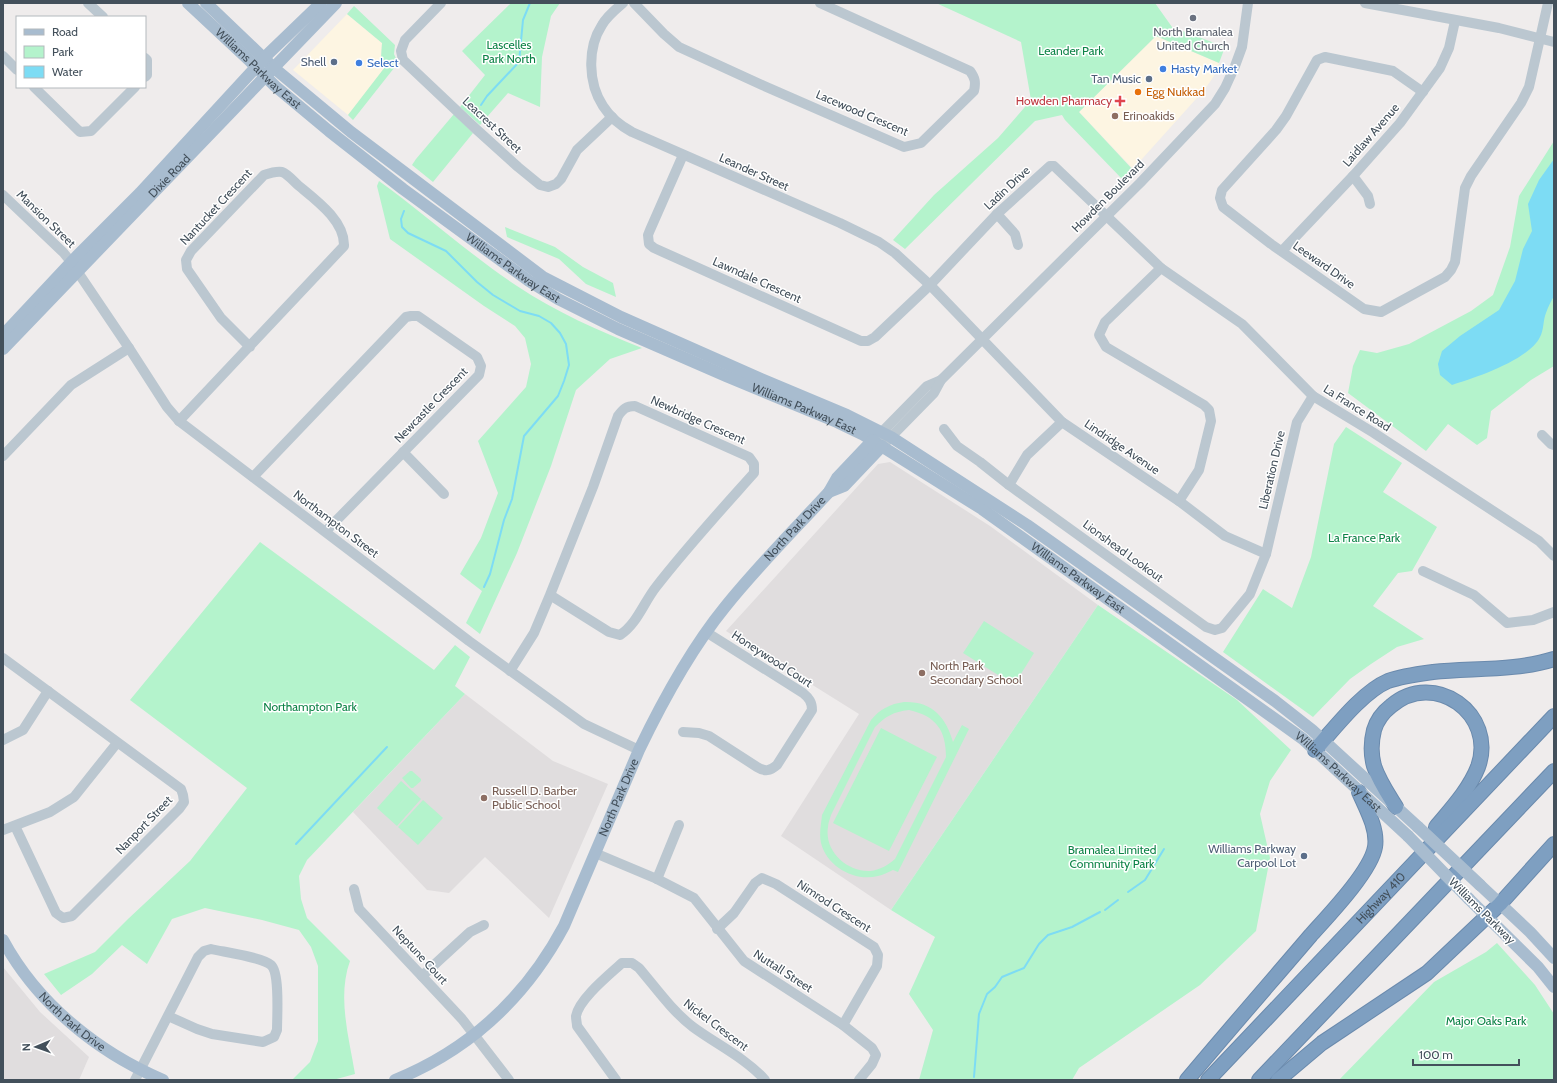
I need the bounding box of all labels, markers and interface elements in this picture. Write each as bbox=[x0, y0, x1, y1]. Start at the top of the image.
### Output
marker: North Bramalea United Church bbox=[1188, 13, 1198, 23]
legend bbox=[16, 16, 146, 88]
text: Road bbox=[52, 24, 78, 39]
street label: Williams Parkway East bbox=[212, 24, 305, 112]
place label: North Bramalea United Church bbox=[1153, 24, 1233, 53]
park label: Lascelles Park North bbox=[482, 37, 536, 66]
park label: Leander Park bbox=[1038, 43, 1104, 58]
text: Park bbox=[52, 44, 74, 59]
place label: Shell bbox=[301, 54, 326, 69]
place label: Select bbox=[367, 55, 399, 70]
marker: Shell bbox=[329, 57, 339, 67]
marker: Select bbox=[354, 58, 364, 68]
place label: Hasty Market bbox=[1171, 61, 1237, 76]
text: Water bbox=[52, 64, 83, 79]
marker: Hasty Market bbox=[1158, 64, 1168, 74]
place label: Tan Music bbox=[1091, 71, 1142, 86]
marker: Tan Music bbox=[1144, 74, 1154, 84]
place label: Egg Nukkad bbox=[1146, 84, 1205, 99]
street label: Lacewood Crescent bbox=[814, 86, 911, 139]
marker: Egg Nukkad bbox=[1133, 87, 1143, 97]
street label: Leacrest Street bbox=[460, 93, 525, 156]
place label: Howden Pharmacy bbox=[1016, 93, 1112, 108]
marker: Howden Pharmacy bbox=[1115, 96, 1125, 106]
street label: Laidlaw Avenue bbox=[1339, 100, 1402, 169]
place label: Erinoakids bbox=[1123, 108, 1175, 123]
marker: Erinoakids bbox=[1110, 111, 1120, 121]
street label: Leander Street bbox=[717, 150, 791, 194]
street label: Dixie Road bbox=[145, 151, 193, 201]
street label: Howden Boulevard bbox=[1068, 156, 1147, 235]
street label: Ladin Drive bbox=[981, 163, 1033, 213]
street label: Nantucket Crescent bbox=[176, 165, 255, 248]
street label: Mansion Street bbox=[14, 187, 79, 251]
street label: Williams Parkway East bbox=[463, 229, 563, 306]
street label: Leeward Drive bbox=[1290, 238, 1358, 292]
street label: Lawndale Crescent bbox=[711, 253, 804, 306]
street label: Newcastle Crescent bbox=[391, 364, 470, 446]
street label: Williams Parkway East bbox=[750, 379, 859, 437]
street label: La France Road bbox=[1321, 381, 1394, 434]
street label: Newbridge Crescent bbox=[649, 392, 748, 447]
street label: Lindridge Avenue bbox=[1082, 416, 1163, 477]
street label: Liberation Drive bbox=[1255, 429, 1288, 511]
street label: Northampton Street bbox=[291, 487, 382, 561]
street label: North Park Drive bbox=[761, 493, 828, 564]
street label: Lionshead Lookout bbox=[1080, 516, 1166, 585]
park label: La France Park bbox=[1328, 530, 1401, 545]
street label: Williams Parkway East bbox=[1028, 539, 1128, 616]
street label: Honeywood Court bbox=[729, 627, 815, 690]
place label: North Park Secondary School bbox=[930, 658, 1022, 687]
marker: North Park Secondary School bbox=[917, 668, 927, 678]
park label: Northampton Park bbox=[263, 699, 357, 714]
street label: Williams Parkway East bbox=[1292, 728, 1385, 815]
street label: North Park Drive bbox=[595, 756, 641, 839]
place label: Russell D. Barber Public School bbox=[492, 783, 577, 812]
street label: Nanport Street bbox=[112, 792, 175, 857]
marker: Russell D. Barber Public School bbox=[479, 793, 489, 803]
place label: Williams Parkway Carpool Lot bbox=[1208, 841, 1296, 870]
park label: Bramalea Limited Community Park bbox=[1068, 842, 1156, 871]
marker: Williams Parkway Carpool Lot bbox=[1299, 851, 1309, 861]
street label: Highway 410 bbox=[1353, 869, 1409, 927]
street label: Williams Parkway bbox=[1446, 874, 1519, 947]
street label: Nimrod Crescent bbox=[794, 876, 874, 935]
street label: Neptune Court bbox=[389, 922, 451, 987]
street label: Nuttall Street bbox=[751, 946, 816, 995]
street label: North Park Drive bbox=[36, 989, 109, 1054]
street label: Nickel Crescent bbox=[681, 995, 752, 1054]
park label: Major Oaks Park bbox=[1446, 1013, 1527, 1028]
north arrow bbox=[16, 1027, 56, 1067]
scale bar bbox=[1413, 1041, 1519, 1067]
text: N bbox=[19, 1043, 33, 1051]
text: 100 m bbox=[1419, 1047, 1453, 1062]

